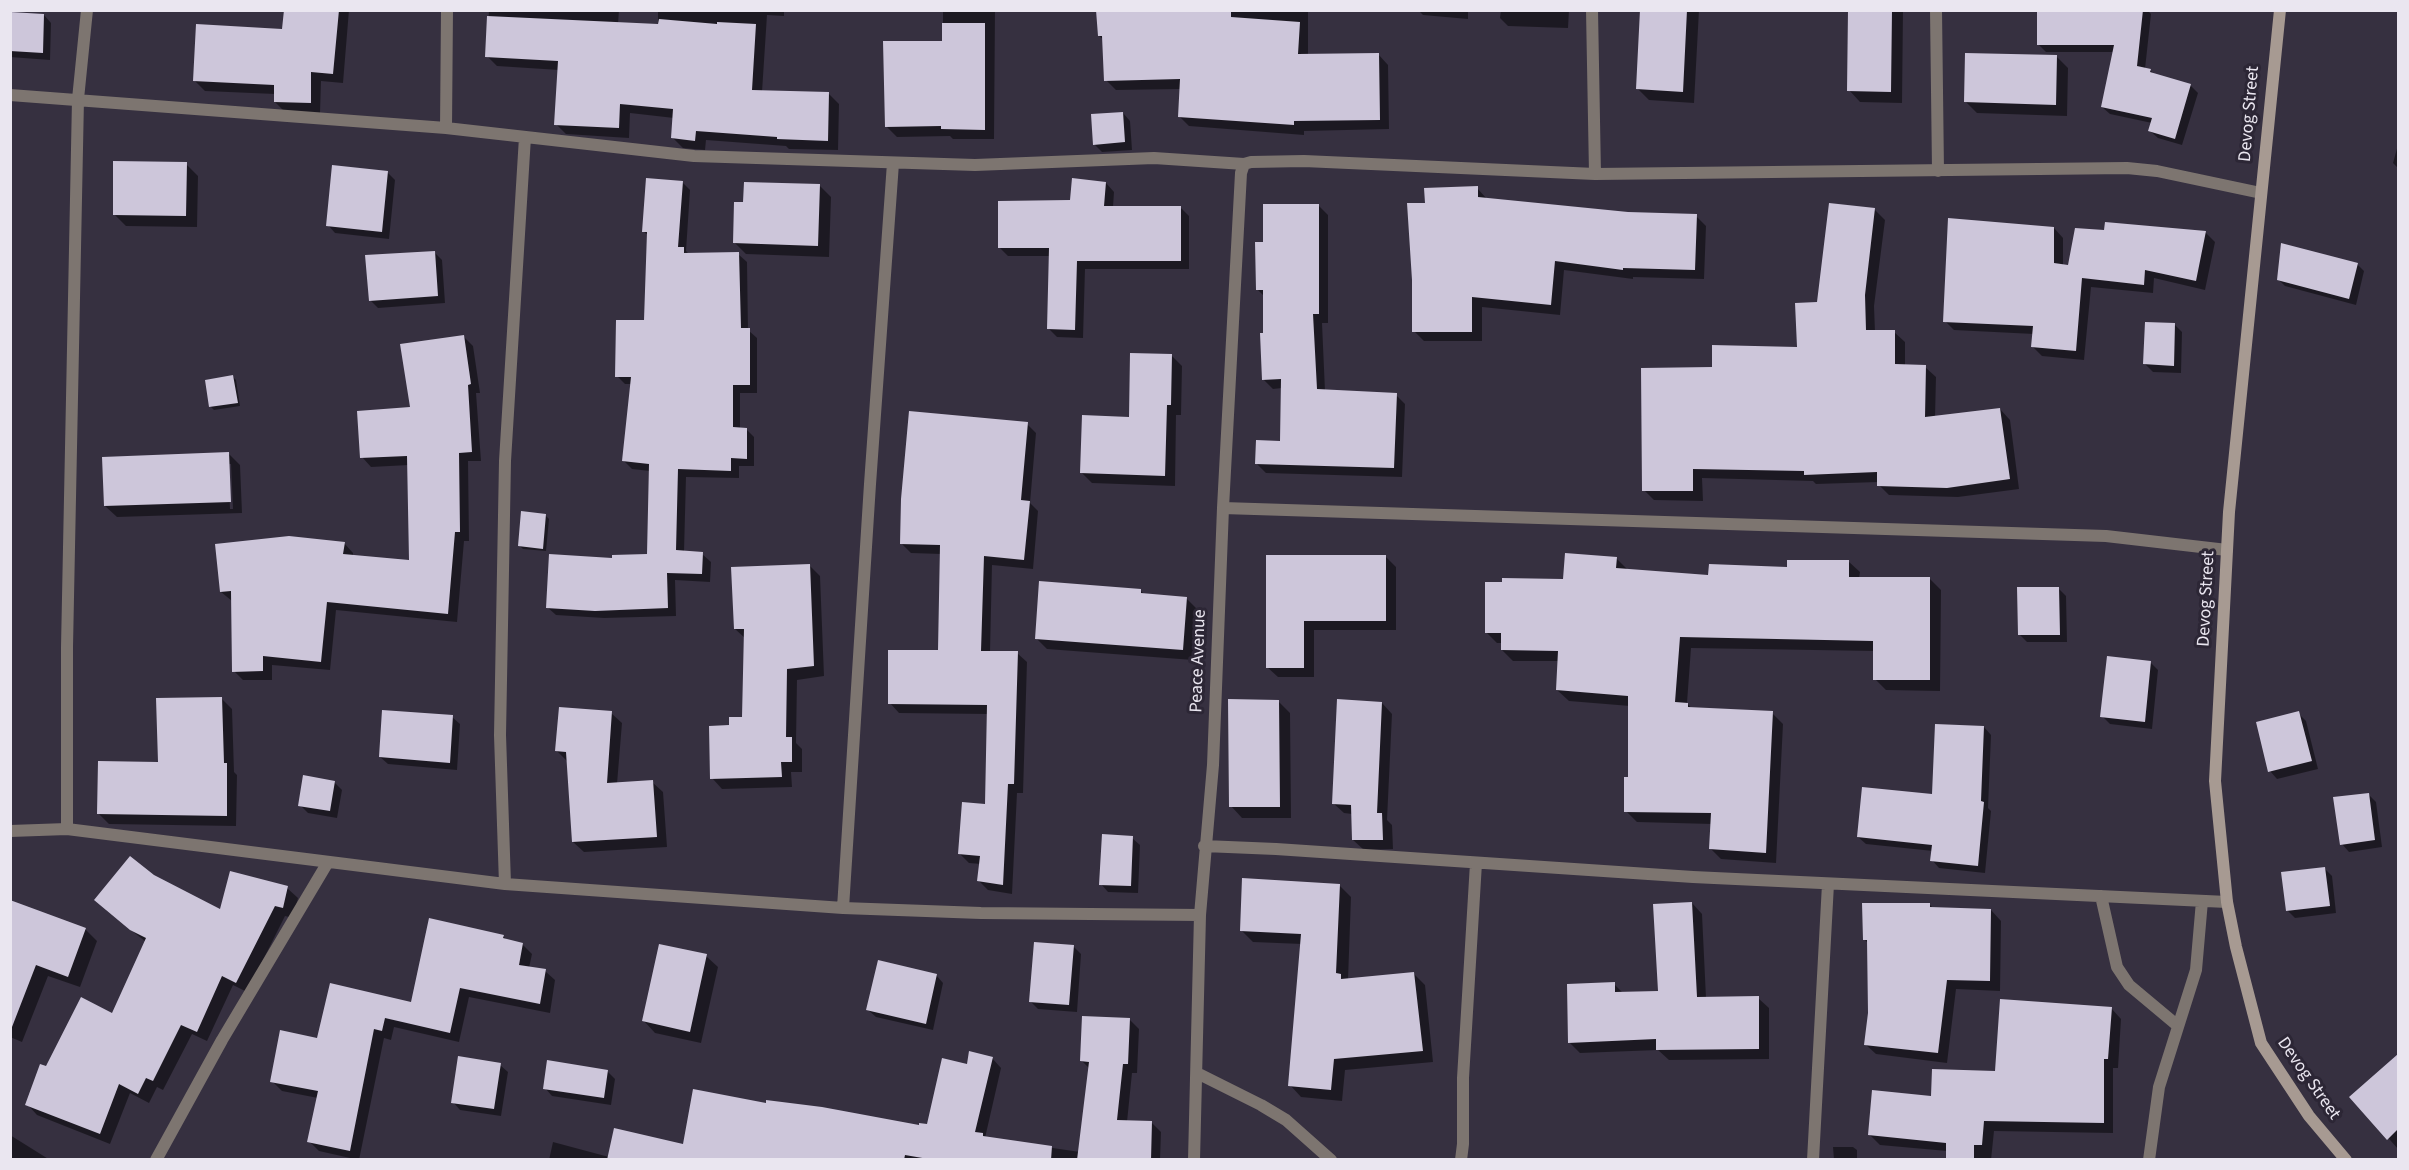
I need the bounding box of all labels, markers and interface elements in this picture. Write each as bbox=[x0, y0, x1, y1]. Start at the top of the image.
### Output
street label: Devog Street bbox=[2235, 65, 2265, 163]
street label: Devog Street bbox=[2194, 551, 2220, 647]
street label: Peace Avenue bbox=[1186, 609, 1212, 713]
street label: Devog Street bbox=[2272, 1034, 2344, 1124]

